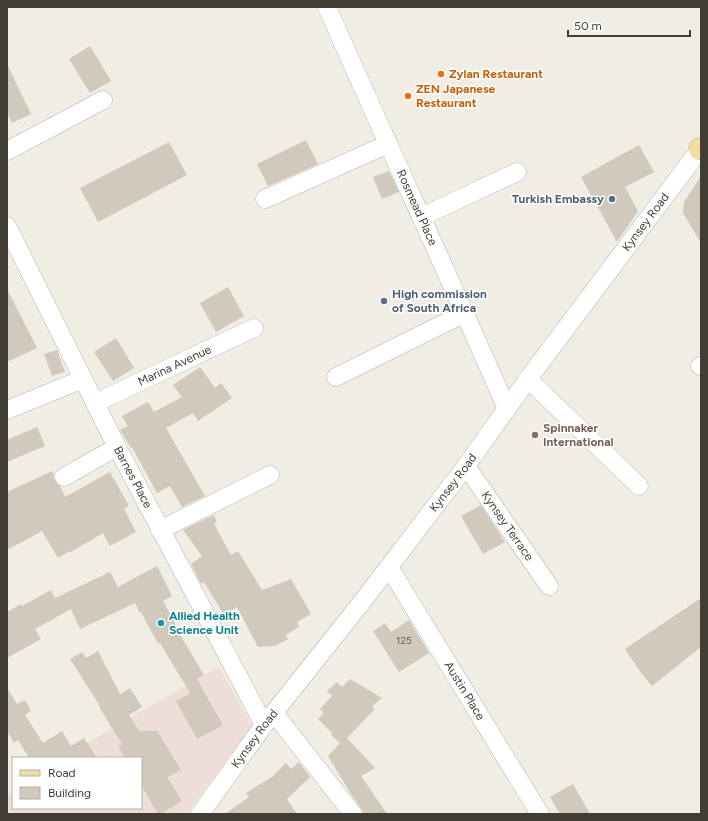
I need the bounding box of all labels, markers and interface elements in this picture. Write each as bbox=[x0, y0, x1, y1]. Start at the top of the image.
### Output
scale bar bbox=[568, 12, 690, 38]
text: 50 m bbox=[574, 19, 602, 33]
place label: Zylan Restaurant bbox=[449, 67, 543, 81]
marker: Zylan Restaurant bbox=[436, 69, 446, 79]
place label: ZEN Japanese Restaurant bbox=[416, 82, 495, 110]
marker: ZEN Japanese Restaurant bbox=[403, 91, 413, 101]
street label: Rosmead Place bbox=[394, 168, 440, 248]
street label: Kynsey Road bbox=[619, 190, 672, 254]
place label: Turkish Embassy bbox=[512, 192, 604, 206]
marker: Turkish Embassy bbox=[607, 194, 617, 204]
place label: High commission of South Africa bbox=[392, 287, 487, 315]
marker: High commission of South Africa bbox=[379, 296, 389, 306]
street label: Marina Avenue bbox=[136, 342, 214, 389]
place label: Spinnaker International bbox=[543, 421, 614, 449]
marker: Spinnaker International bbox=[530, 430, 540, 440]
street label: Barnes Place bbox=[111, 444, 155, 511]
street label: Kynsey Road bbox=[427, 451, 480, 514]
street label: Kynsey Terrace bbox=[479, 489, 537, 564]
place label: Allied Health Science Unit bbox=[169, 609, 240, 637]
marker: Allied Health Science Unit bbox=[156, 618, 166, 628]
house number: 125 bbox=[396, 634, 412, 647]
street label: Austin Place bbox=[441, 659, 488, 723]
street label: Kynsey Road bbox=[228, 707, 281, 771]
legend bbox=[12, 757, 142, 809]
text: Road bbox=[48, 766, 76, 780]
text: Building bbox=[48, 786, 91, 800]

